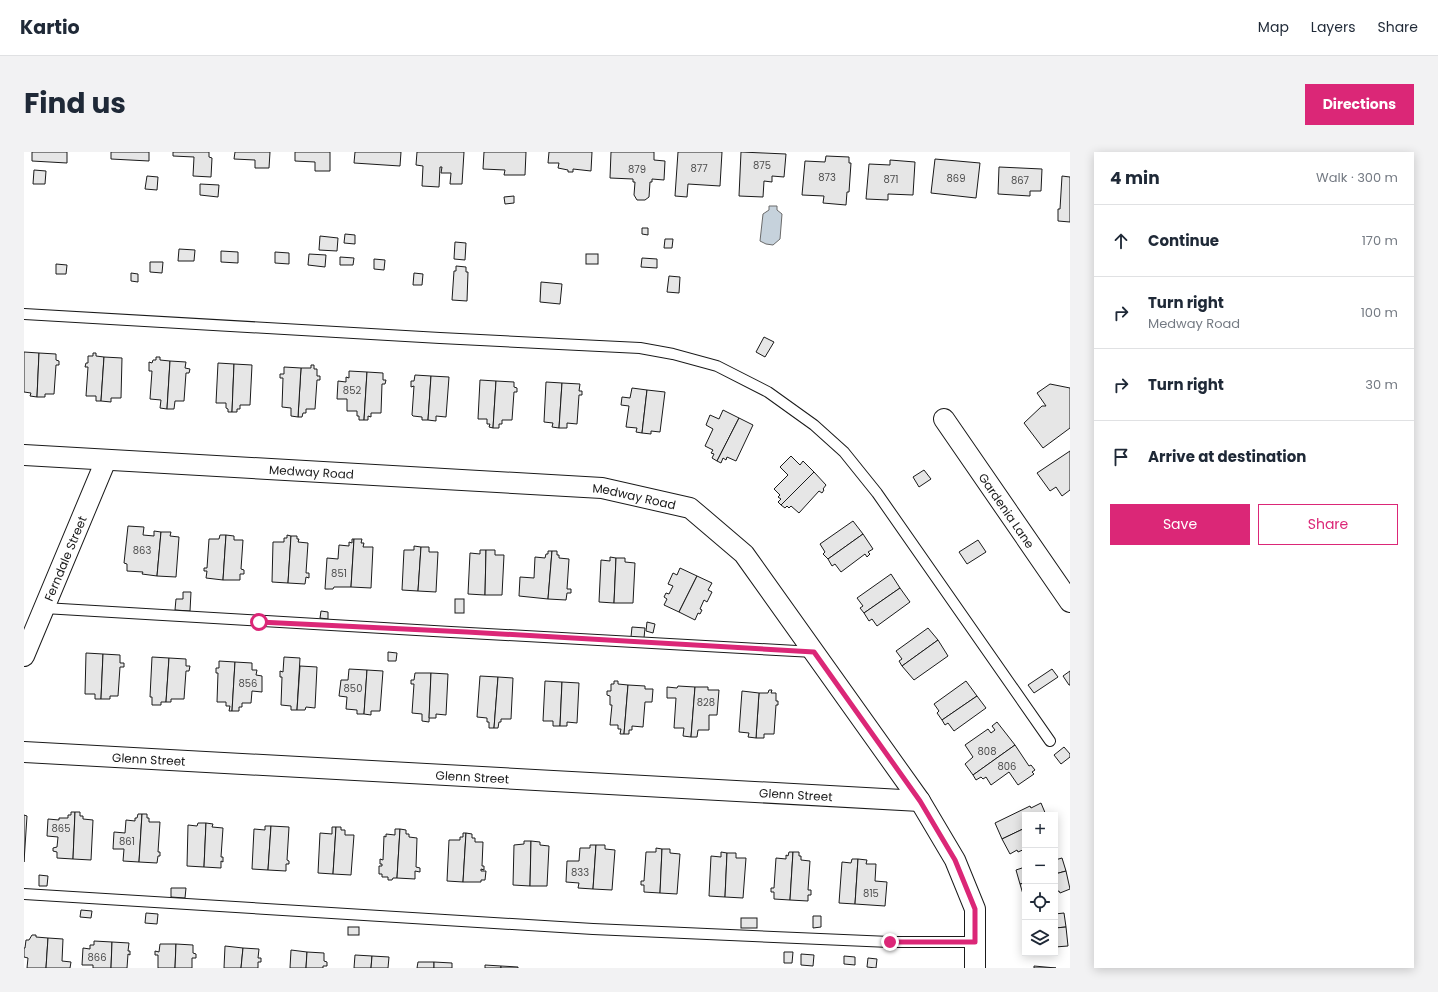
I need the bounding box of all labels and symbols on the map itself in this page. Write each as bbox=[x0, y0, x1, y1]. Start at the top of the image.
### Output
house number: 875 bbox=[753, 158, 771, 173]
house number: 877 bbox=[690, 161, 708, 176]
house number: 879 bbox=[628, 162, 646, 177]
house number: 873 bbox=[818, 170, 836, 185]
house number: 869 bbox=[947, 171, 965, 186]
house number: 871 bbox=[884, 172, 898, 187]
house number: 867 bbox=[1011, 173, 1030, 188]
house number: 852 bbox=[343, 383, 361, 398]
street label: Medway Road bbox=[269, 461, 355, 482]
street label: Gardenia Lane bbox=[975, 469, 1039, 551]
street label: Medway Road bbox=[592, 479, 678, 513]
street label: Ferndale Street bbox=[40, 513, 90, 603]
house number: 863 bbox=[133, 543, 151, 558]
house number: 851 bbox=[331, 566, 347, 581]
route start bbox=[250, 613, 268, 631]
house number: 856 bbox=[239, 676, 257, 691]
house number: 850 bbox=[344, 681, 362, 696]
house number: 828 bbox=[697, 695, 715, 710]
house number: 808 bbox=[978, 744, 996, 759]
street label: Glenn Street bbox=[112, 748, 186, 769]
house number: 806 bbox=[998, 759, 1016, 774]
street label: Glenn Street bbox=[435, 766, 510, 787]
street label: Glenn Street bbox=[759, 784, 833, 805]
house number: 865 bbox=[52, 821, 70, 836]
house number: 861 bbox=[119, 834, 135, 849]
house number: 833 bbox=[571, 865, 589, 880]
house number: 815 bbox=[863, 886, 879, 901]
route end bbox=[881, 933, 899, 951]
house number: 866 bbox=[87, 950, 107, 965]

